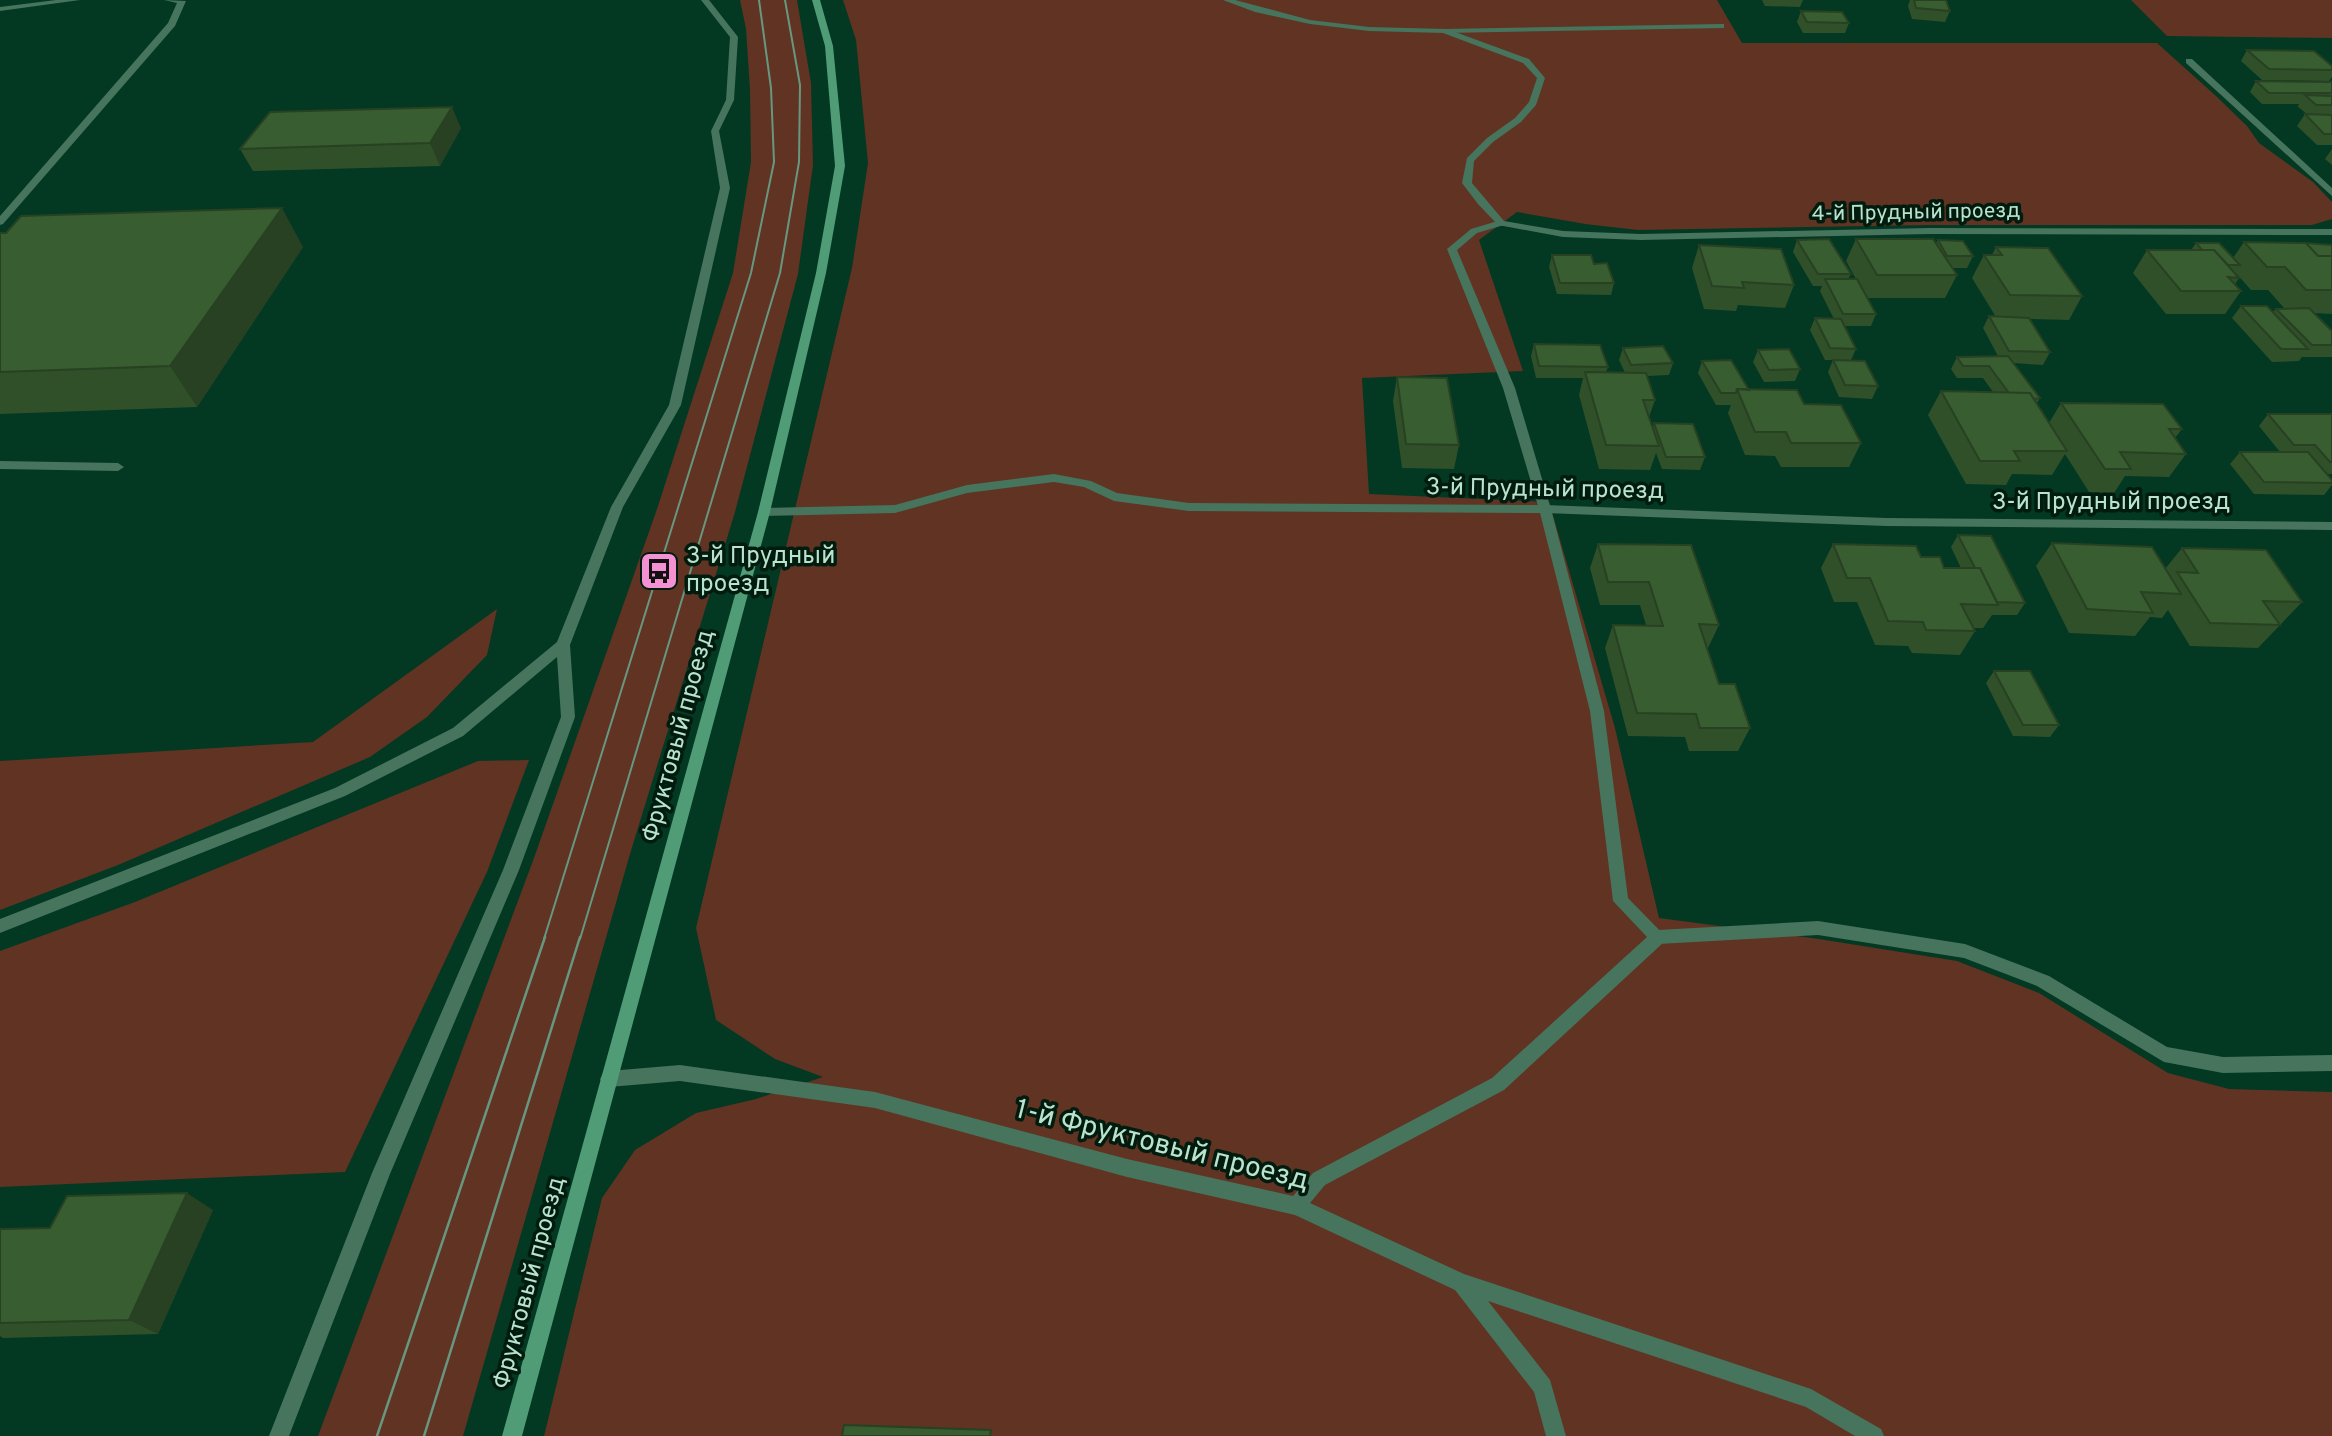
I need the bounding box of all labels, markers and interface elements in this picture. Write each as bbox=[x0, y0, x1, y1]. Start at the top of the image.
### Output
street label: 4-й Прудный проезд bbox=[1811, 198, 2021, 228]
street label: 3-й Прудный проезд bbox=[1426, 473, 1664, 507]
street label: 3-й Прудный проезд bbox=[1992, 488, 2230, 518]
place label: 3-й Прудный проезд bbox=[686, 542, 835, 600]
bus stop icon: 3-й Прудный проезд bbox=[638, 550, 680, 592]
street label: Фруктовый проезд bbox=[636, 627, 722, 845]
street label: 1-й Фруктовый проезд bbox=[1012, 1092, 1312, 1200]
street label: Фруктовый проезд bbox=[487, 1174, 573, 1392]

